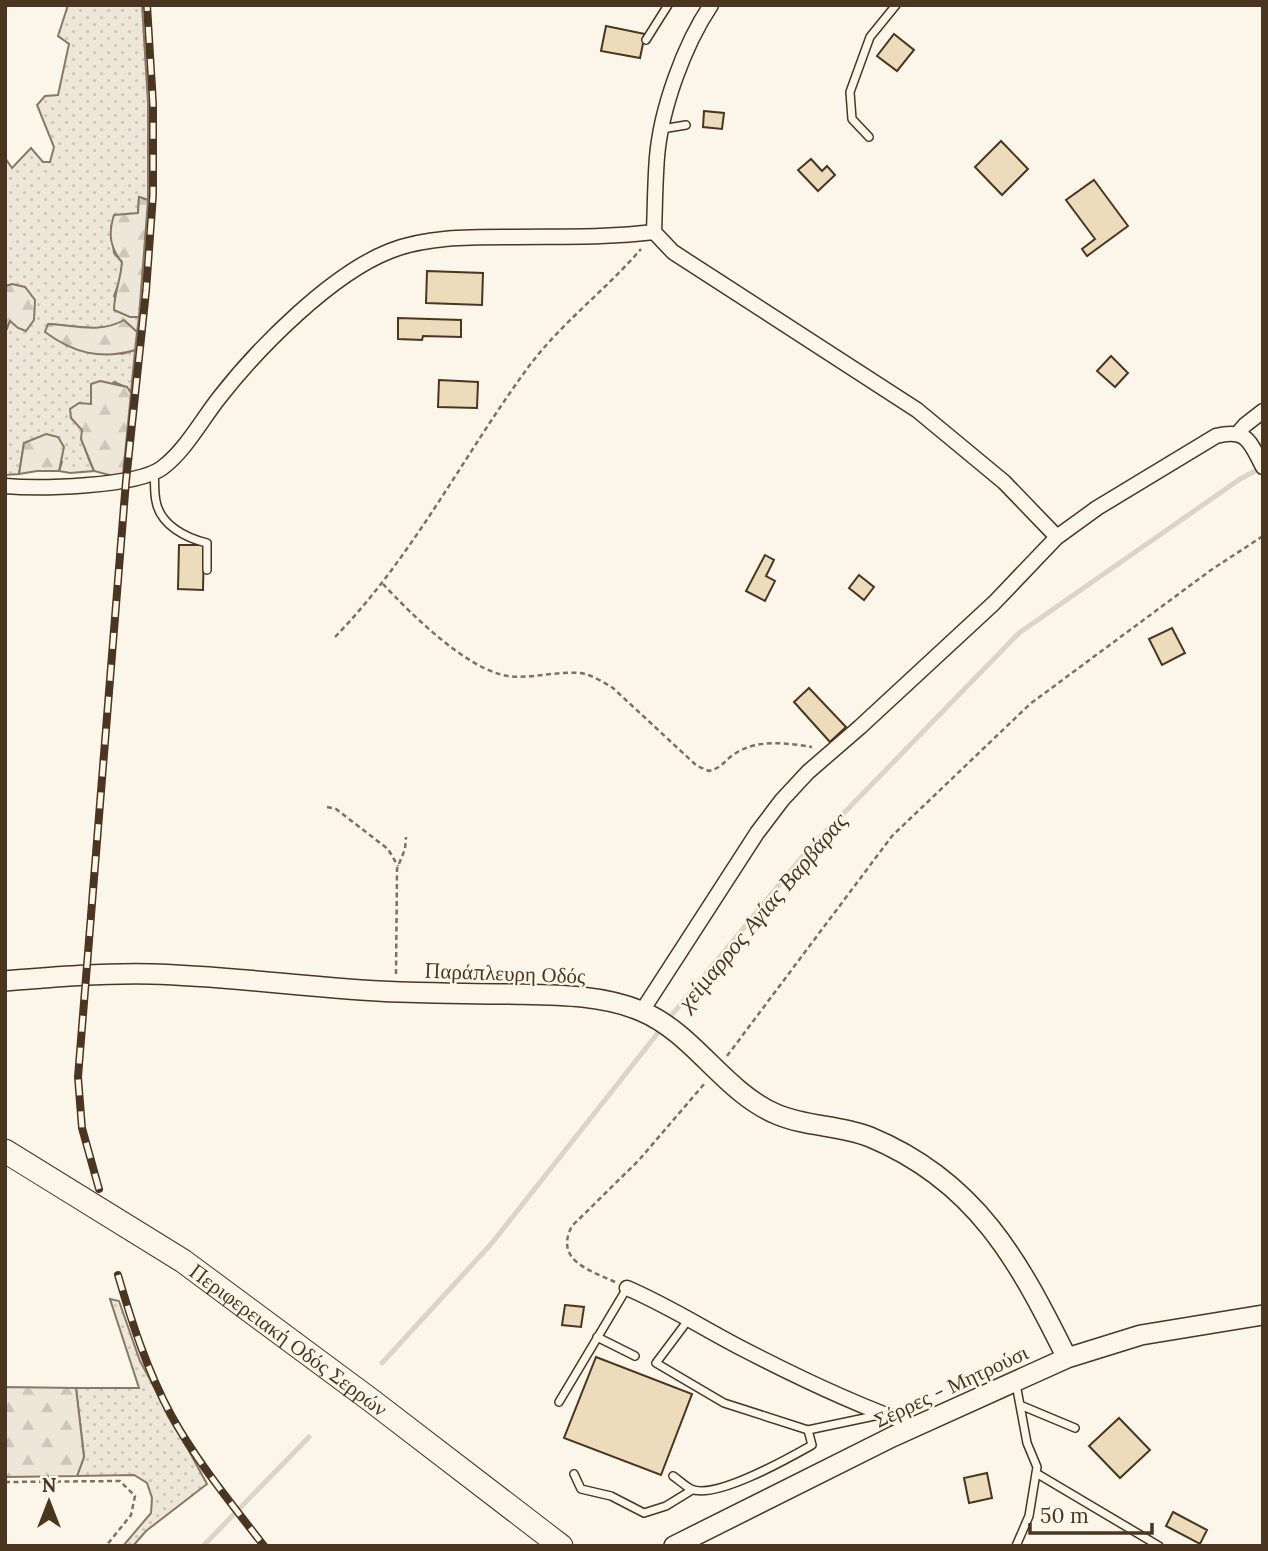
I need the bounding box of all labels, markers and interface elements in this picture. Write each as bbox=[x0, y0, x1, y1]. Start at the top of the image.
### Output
water label: χείμαρρος Αγίας Βαρβάρας bbox=[669, 806, 854, 1017]
street label: Παράπλευρη Οδός bbox=[424, 957, 587, 989]
street label: Περιφερειακή Οδός Σερρών bbox=[184, 1257, 393, 1422]
street label: Σέρρες - Μητρούσι bbox=[870, 1338, 1033, 1434]
north arrow bbox=[14, 1467, 84, 1537]
text: N bbox=[42, 1473, 57, 1497]
scale bar bbox=[1030, 1492, 1152, 1536]
text: 50 m bbox=[1040, 1502, 1089, 1529]

